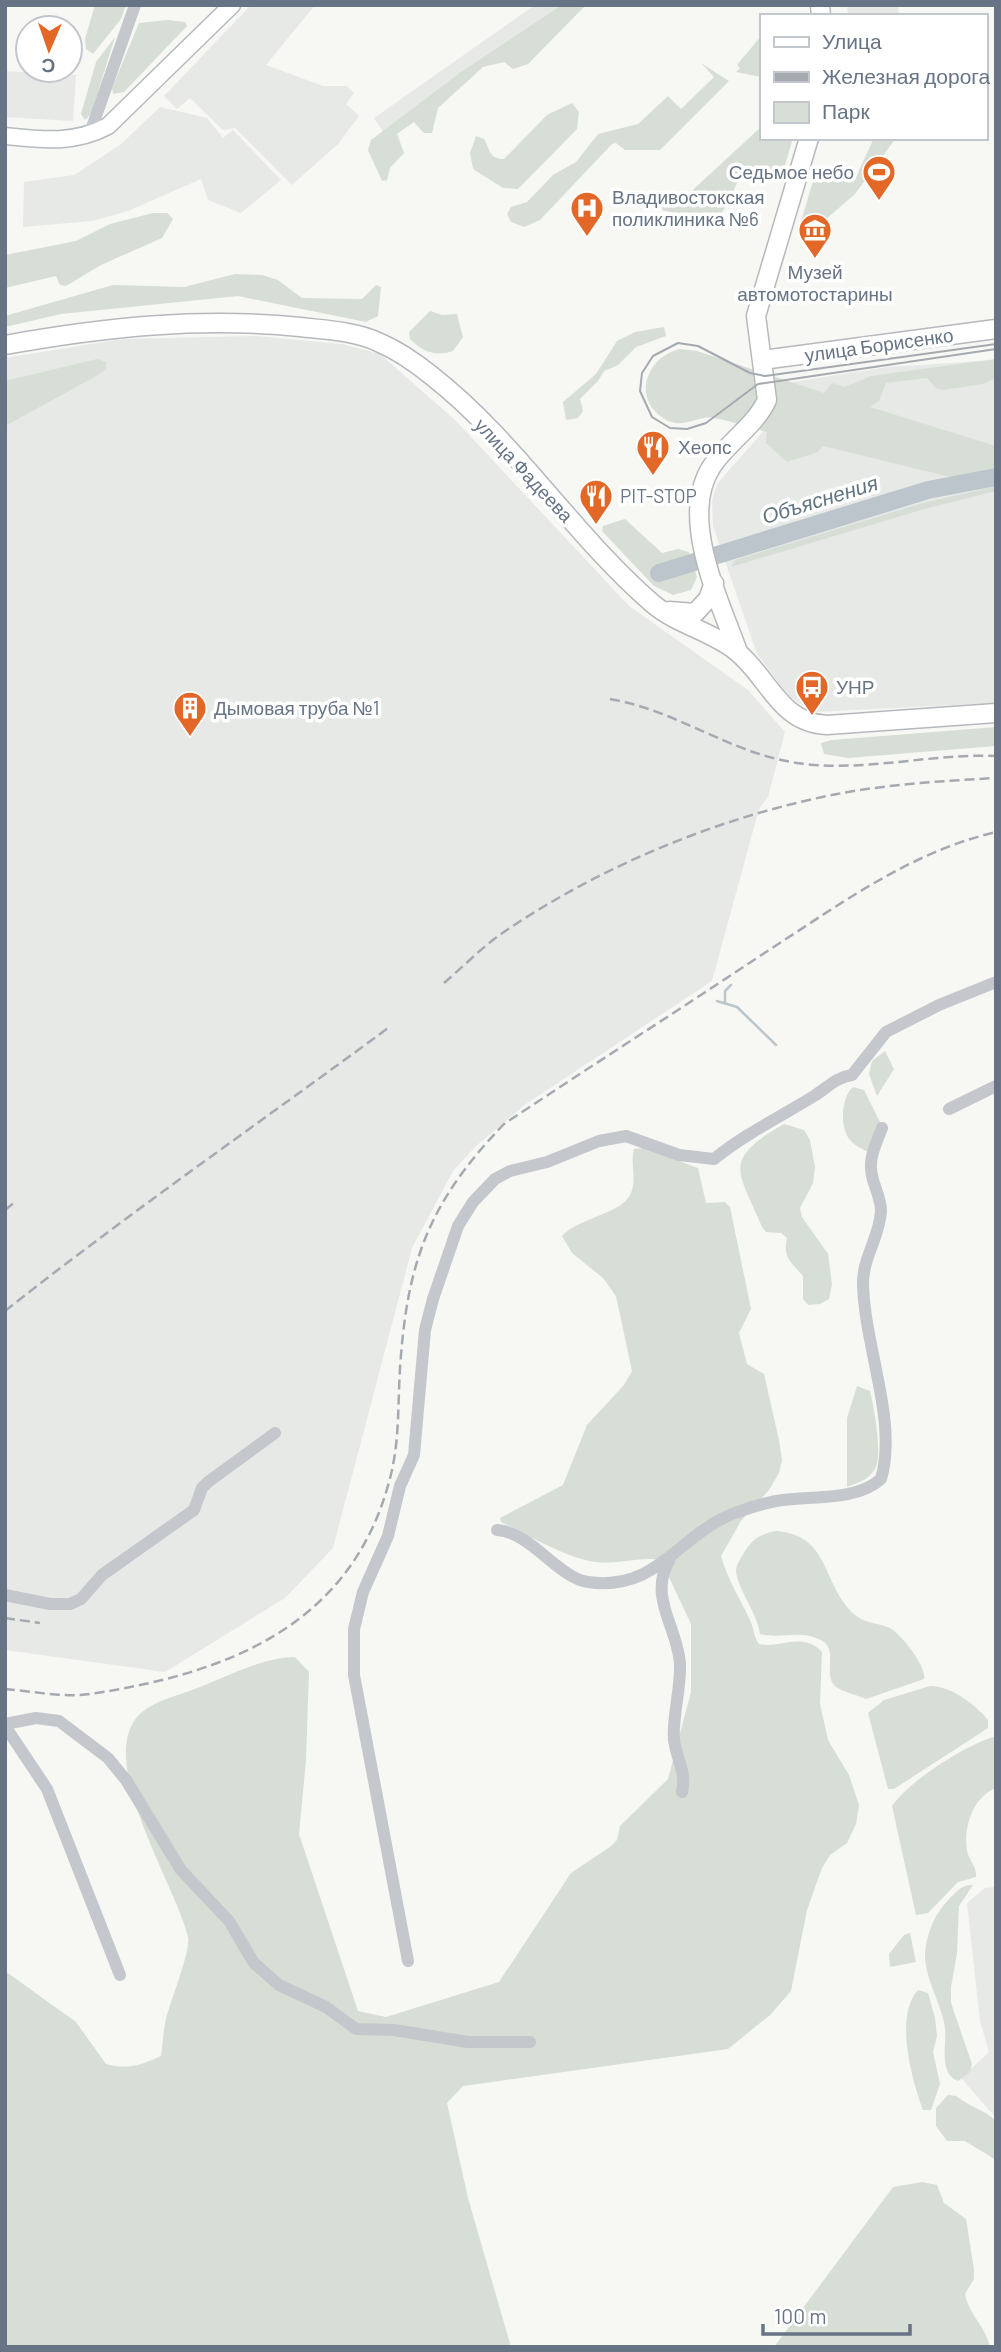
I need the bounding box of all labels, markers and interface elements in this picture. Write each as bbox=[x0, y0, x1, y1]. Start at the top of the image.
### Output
north arrow bbox=[14, 14, 84, 84]
legend bbox=[760, 14, 987, 140]
text: Улица bbox=[822, 28, 882, 53]
text: С bbox=[41, 55, 56, 78]
text: Железная дорога bbox=[822, 63, 991, 88]
text: Парк bbox=[822, 98, 870, 123]
sports icon: Седьмое небо bbox=[860, 153, 898, 202]
place label: Седьмое небо bbox=[729, 160, 854, 183]
place label: Владивостокская поликлиника №6 bbox=[612, 185, 765, 230]
hospital icon: Владивостокская поликлиника №6 bbox=[568, 189, 606, 238]
museum icon: Музей автомотостарины bbox=[796, 211, 834, 260]
place label: Музей автомотостарины bbox=[737, 260, 893, 305]
street label: улица Борисенко bbox=[803, 323, 955, 366]
street label: улица Фадеева bbox=[470, 413, 579, 527]
restaurant icon: Хеопс bbox=[634, 428, 672, 477]
place label: Хеопс bbox=[678, 435, 732, 458]
water label: Объяснения bbox=[759, 469, 881, 528]
restaurant icon: PIT-STOP bbox=[577, 477, 615, 526]
place label: PIT-STOP bbox=[620, 484, 697, 507]
bus stop icon: УНР bbox=[793, 668, 831, 717]
place label: УНР bbox=[836, 675, 874, 698]
building icon: Дымовая труба №1 bbox=[171, 689, 209, 738]
place label: Дымовая труба №1 bbox=[214, 696, 379, 719]
scale bar bbox=[763, 2292, 910, 2336]
text: 100 m bbox=[774, 2303, 827, 2328]

